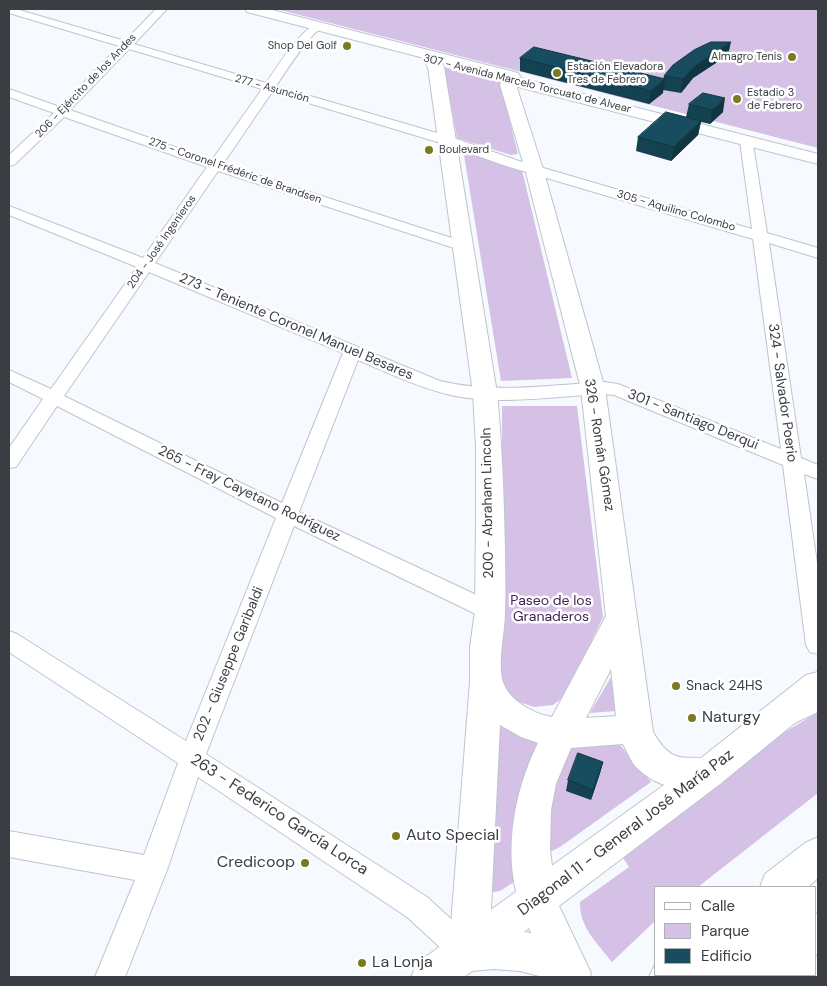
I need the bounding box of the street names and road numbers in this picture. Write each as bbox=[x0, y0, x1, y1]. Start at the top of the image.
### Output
street label: 206 - Ejército de los Andes bbox=[33, 31, 139, 141]
street label: 307 - Avenida Marcelo Torcuato de Alvear bbox=[422, 52, 632, 116]
street label: 277 - Asunción bbox=[233, 72, 311, 106]
street label: 275 - Coronel Frédéric de Brandsen bbox=[147, 135, 323, 207]
street label: 305 - Aquilino Colombo bbox=[615, 188, 737, 234]
street label: 204 - José Ingenieros bbox=[125, 193, 199, 291]
street label: 273 - Teniente Coronel Manuel Besares bbox=[176, 270, 416, 384]
street label: 324 - Salvador Poerio bbox=[764, 323, 800, 463]
street label: 326 - Román Gómez bbox=[580, 378, 618, 512]
street label: 301 - Santiago Derqui bbox=[625, 386, 761, 454]
street label: 200 - Abraham Lincoln bbox=[478, 427, 498, 579]
street label: 265 - Fray Cayetano Rodríguez bbox=[155, 442, 343, 546]
street label: 202 - Giuseppe Garibaldi bbox=[190, 584, 268, 744]
street label: Diagonal 11 - General José María Paz bbox=[514, 746, 738, 920]
street label: 263 - Federico García Lorca bbox=[186, 750, 372, 880]

